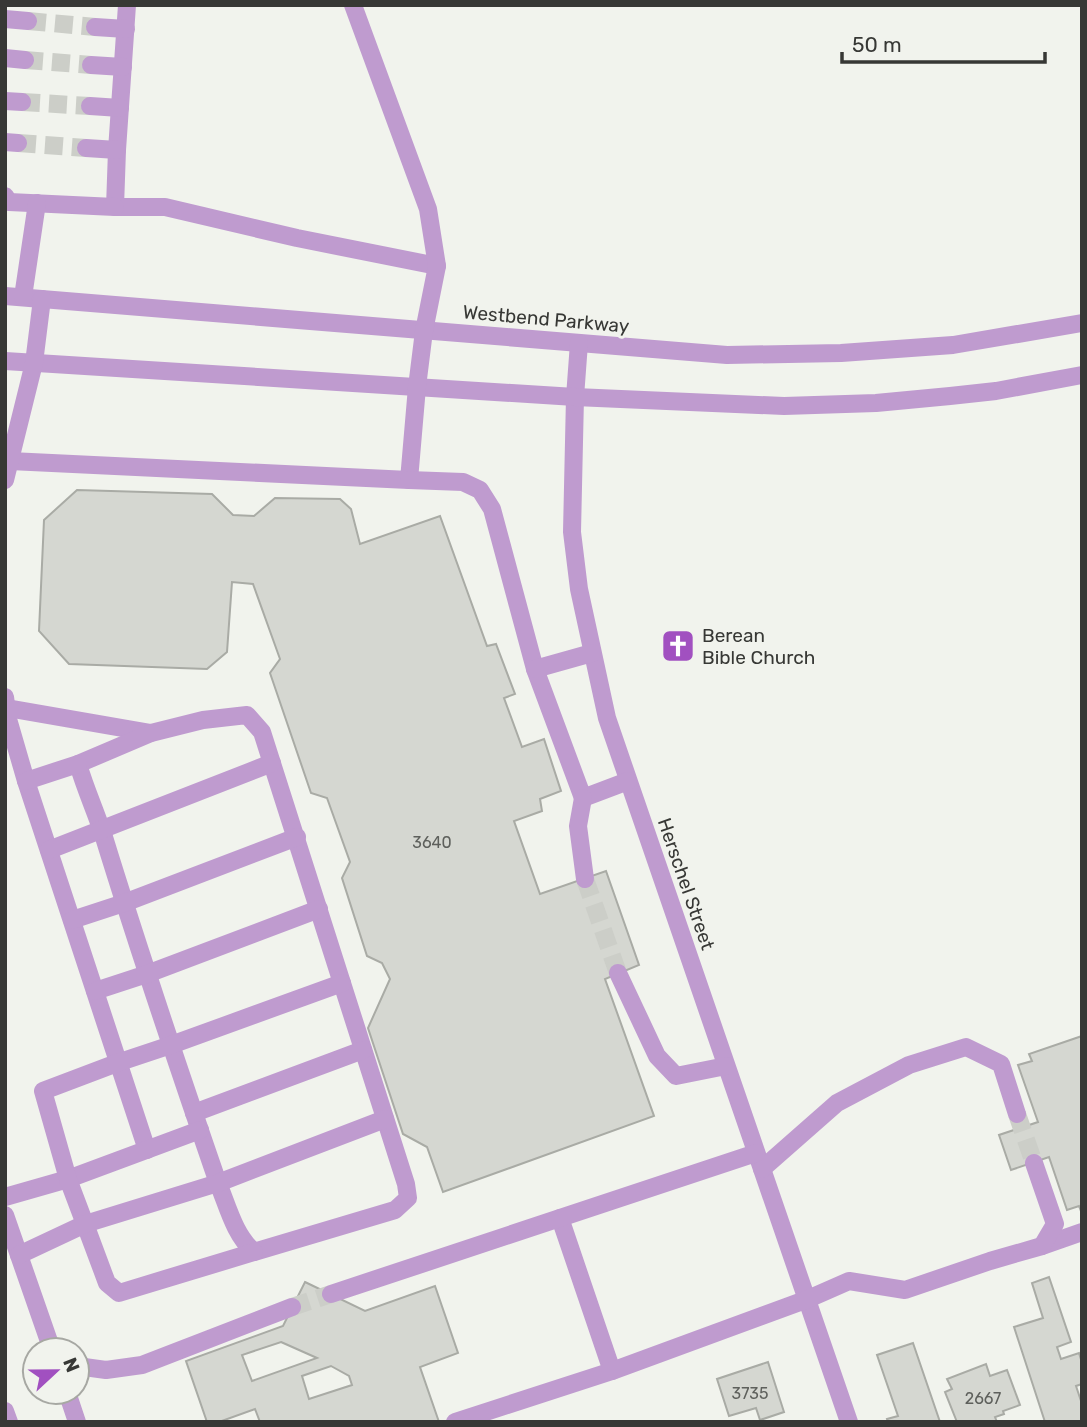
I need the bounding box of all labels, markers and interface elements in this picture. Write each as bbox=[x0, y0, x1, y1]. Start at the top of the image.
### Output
scale bar bbox=[842, 21, 1045, 65]
text: 50 m bbox=[852, 32, 902, 57]
street label: Westbend Parkway bbox=[462, 300, 630, 338]
place label: Berean Bible Church bbox=[702, 624, 815, 669]
church icon: Berean Bible Church bbox=[659, 627, 697, 665]
street label: Herschel Street bbox=[653, 815, 720, 954]
house number: 3640 bbox=[412, 833, 452, 852]
north arrow bbox=[21, 1336, 91, 1406]
text: N bbox=[58, 1354, 85, 1375]
house number: 3735 bbox=[732, 1384, 768, 1403]
house number: 2667 bbox=[965, 1389, 1001, 1408]

